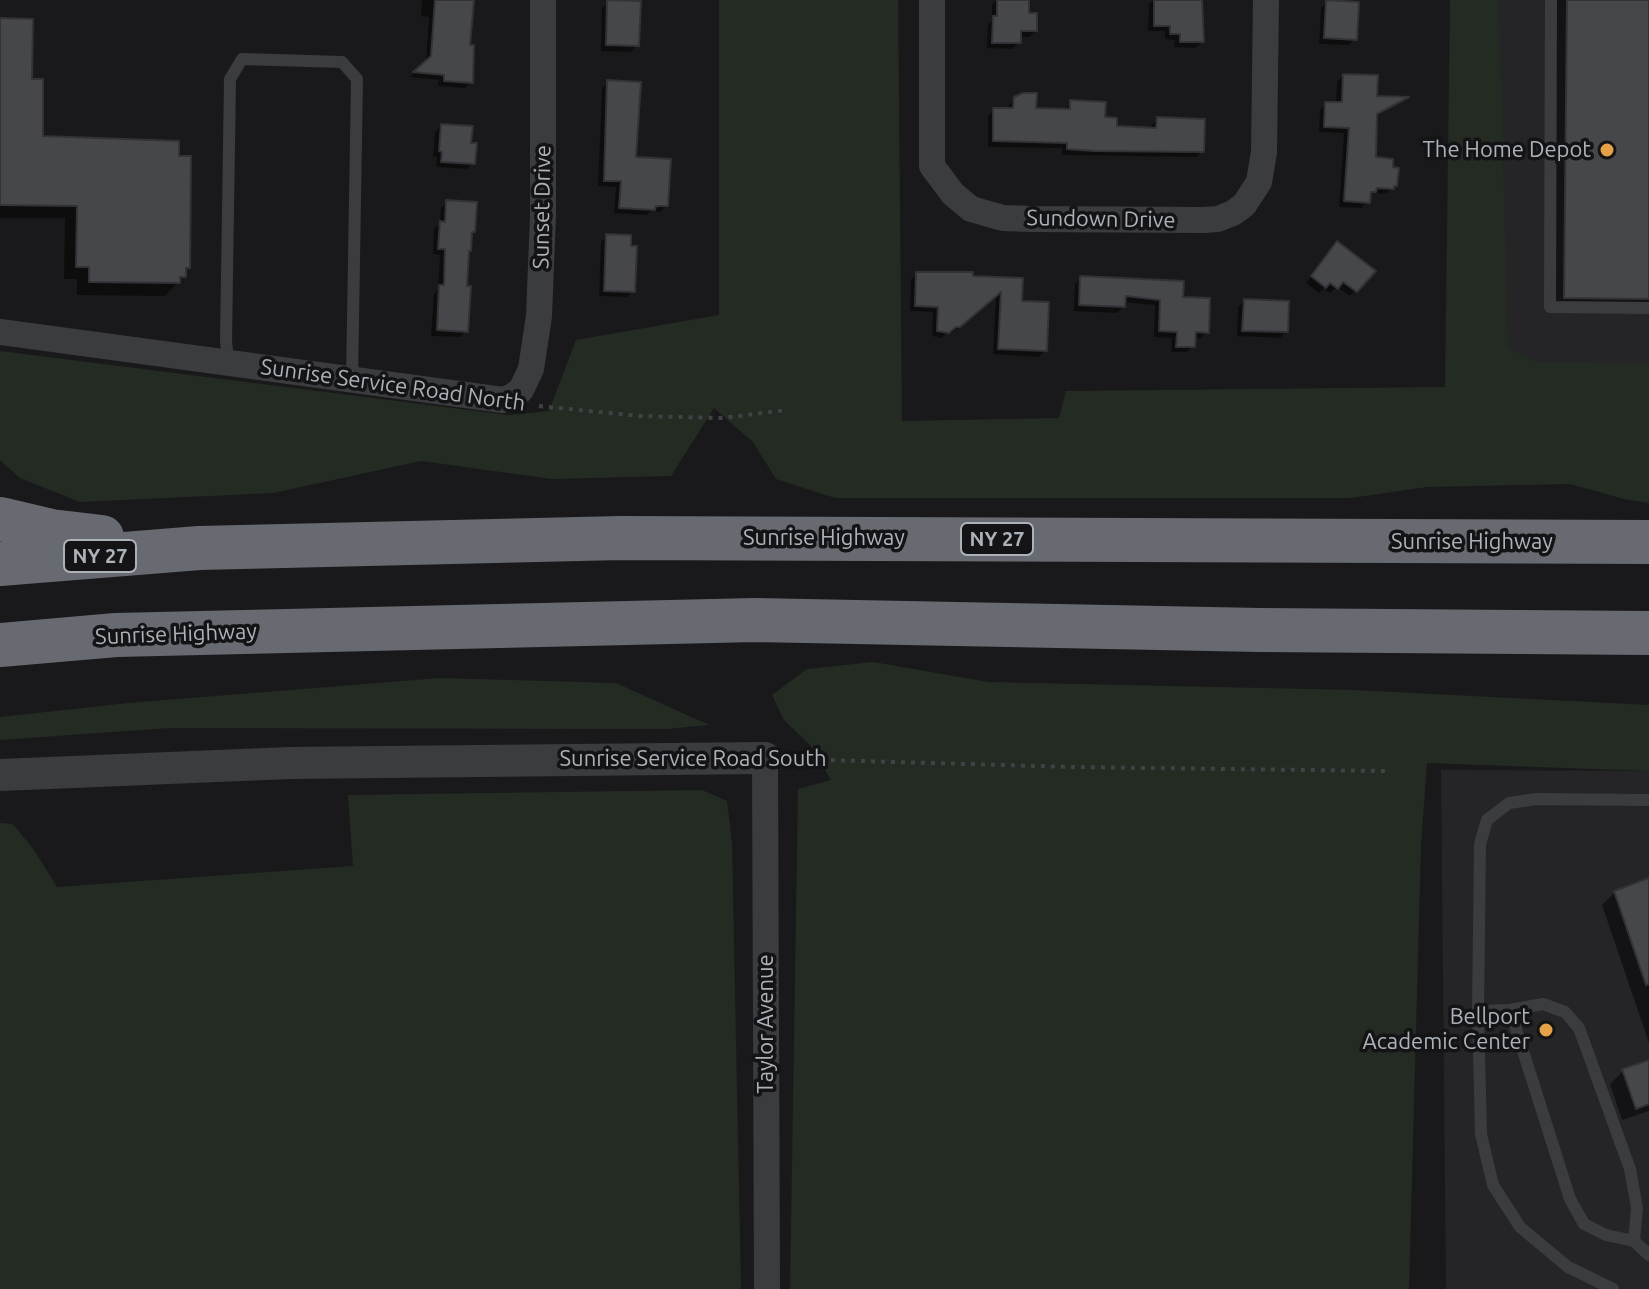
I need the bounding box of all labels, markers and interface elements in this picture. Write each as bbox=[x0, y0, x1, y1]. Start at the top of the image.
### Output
place label: The Home Depot bbox=[1423, 137, 1591, 163]
marker: The Home Depot bbox=[1598, 141, 1616, 159]
street label: Sunset Drive bbox=[528, 145, 556, 269]
street label: Sundown Drive bbox=[1026, 205, 1176, 233]
street label: Sunrise Service Road North bbox=[259, 353, 527, 417]
road number: NY 27 bbox=[961, 523, 1033, 555]
street label: Sunrise Highway bbox=[743, 525, 905, 551]
street label: Sunrise Highway bbox=[1391, 529, 1553, 555]
road number: NY 27 bbox=[64, 540, 136, 572]
street label: Sunrise Highway bbox=[95, 618, 257, 650]
street label: Sunrise Service Road South bbox=[560, 746, 826, 772]
street label: Taylor Avenue bbox=[753, 954, 779, 1094]
place label: Bellport Academic Center bbox=[1362, 1004, 1530, 1056]
marker: Bellport Academic Center bbox=[1537, 1021, 1555, 1039]

